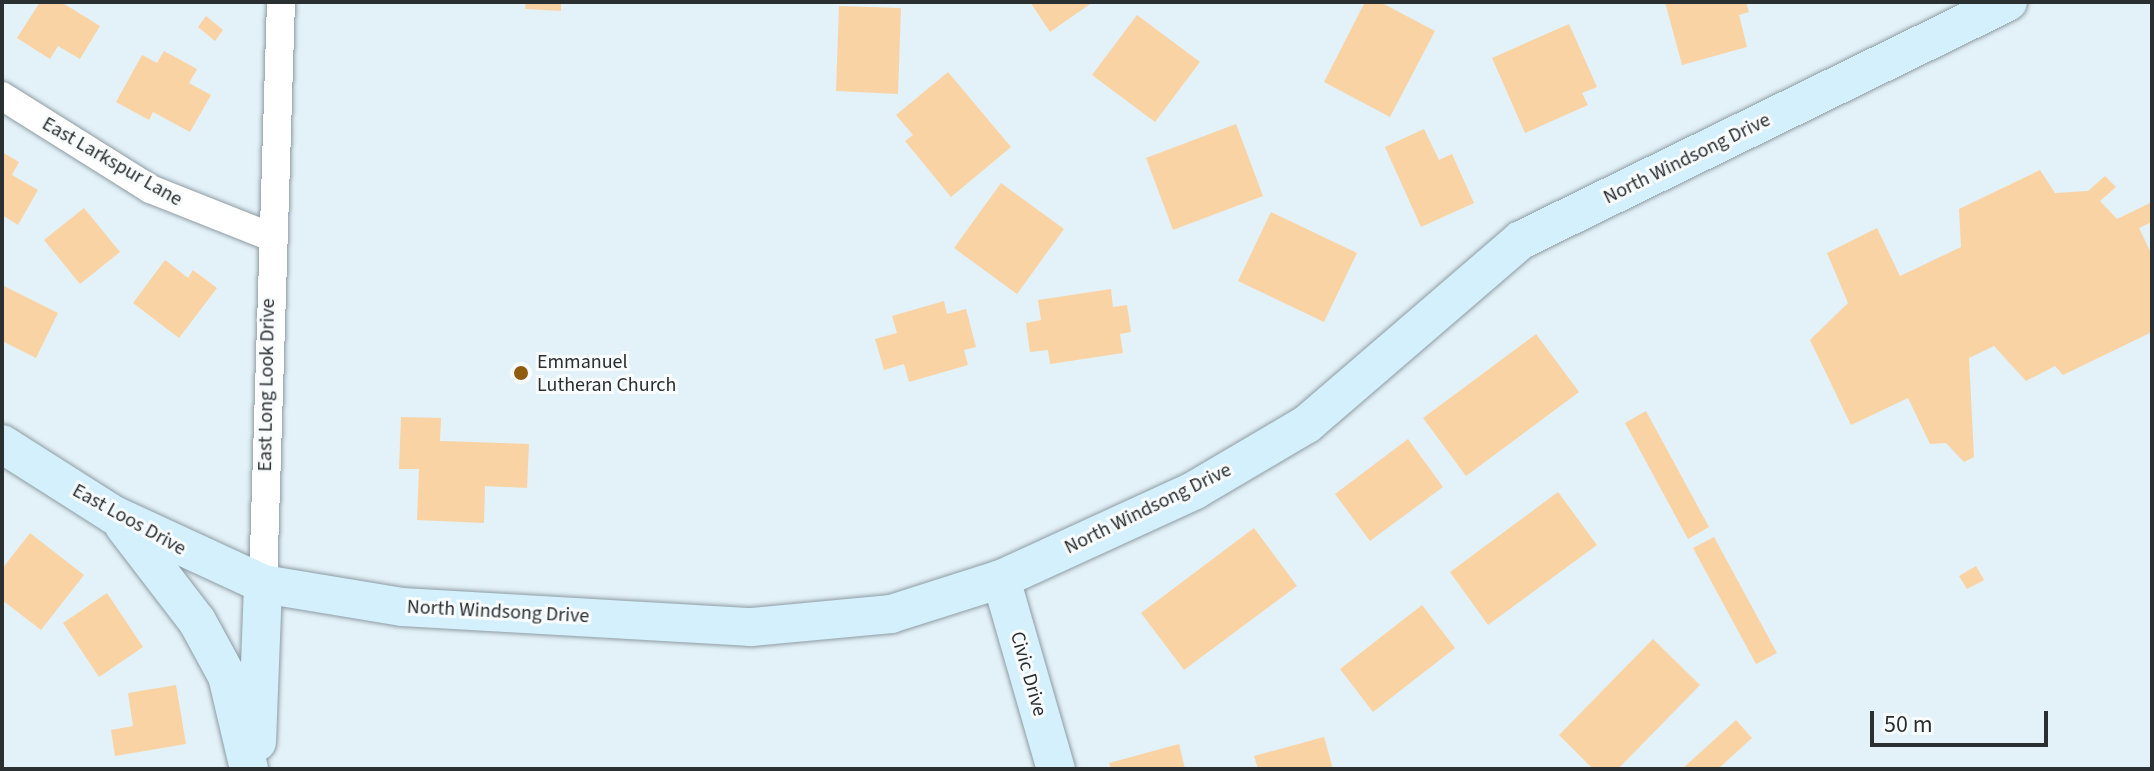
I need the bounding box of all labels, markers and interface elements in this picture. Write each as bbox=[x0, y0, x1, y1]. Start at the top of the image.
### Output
street label: North Windsong Drive bbox=[1600, 108, 1774, 210]
street label: East Larkspur Lane bbox=[38, 112, 186, 212]
street label: East Long Look Drive bbox=[253, 298, 281, 472]
place label: Emmanuel Lutheran Church bbox=[537, 350, 676, 397]
marker: Emmanuel Lutheran Church bbox=[512, 364, 530, 382]
street label: North Windsong Drive bbox=[1061, 458, 1235, 560]
street label: East Loos Drive bbox=[68, 479, 190, 561]
street label: North Windsong Drive bbox=[406, 595, 590, 629]
street label: Civic Drive bbox=[1004, 629, 1052, 719]
scale bar bbox=[1874, 695, 2052, 745]
text: 50 m bbox=[1884, 707, 1933, 742]

